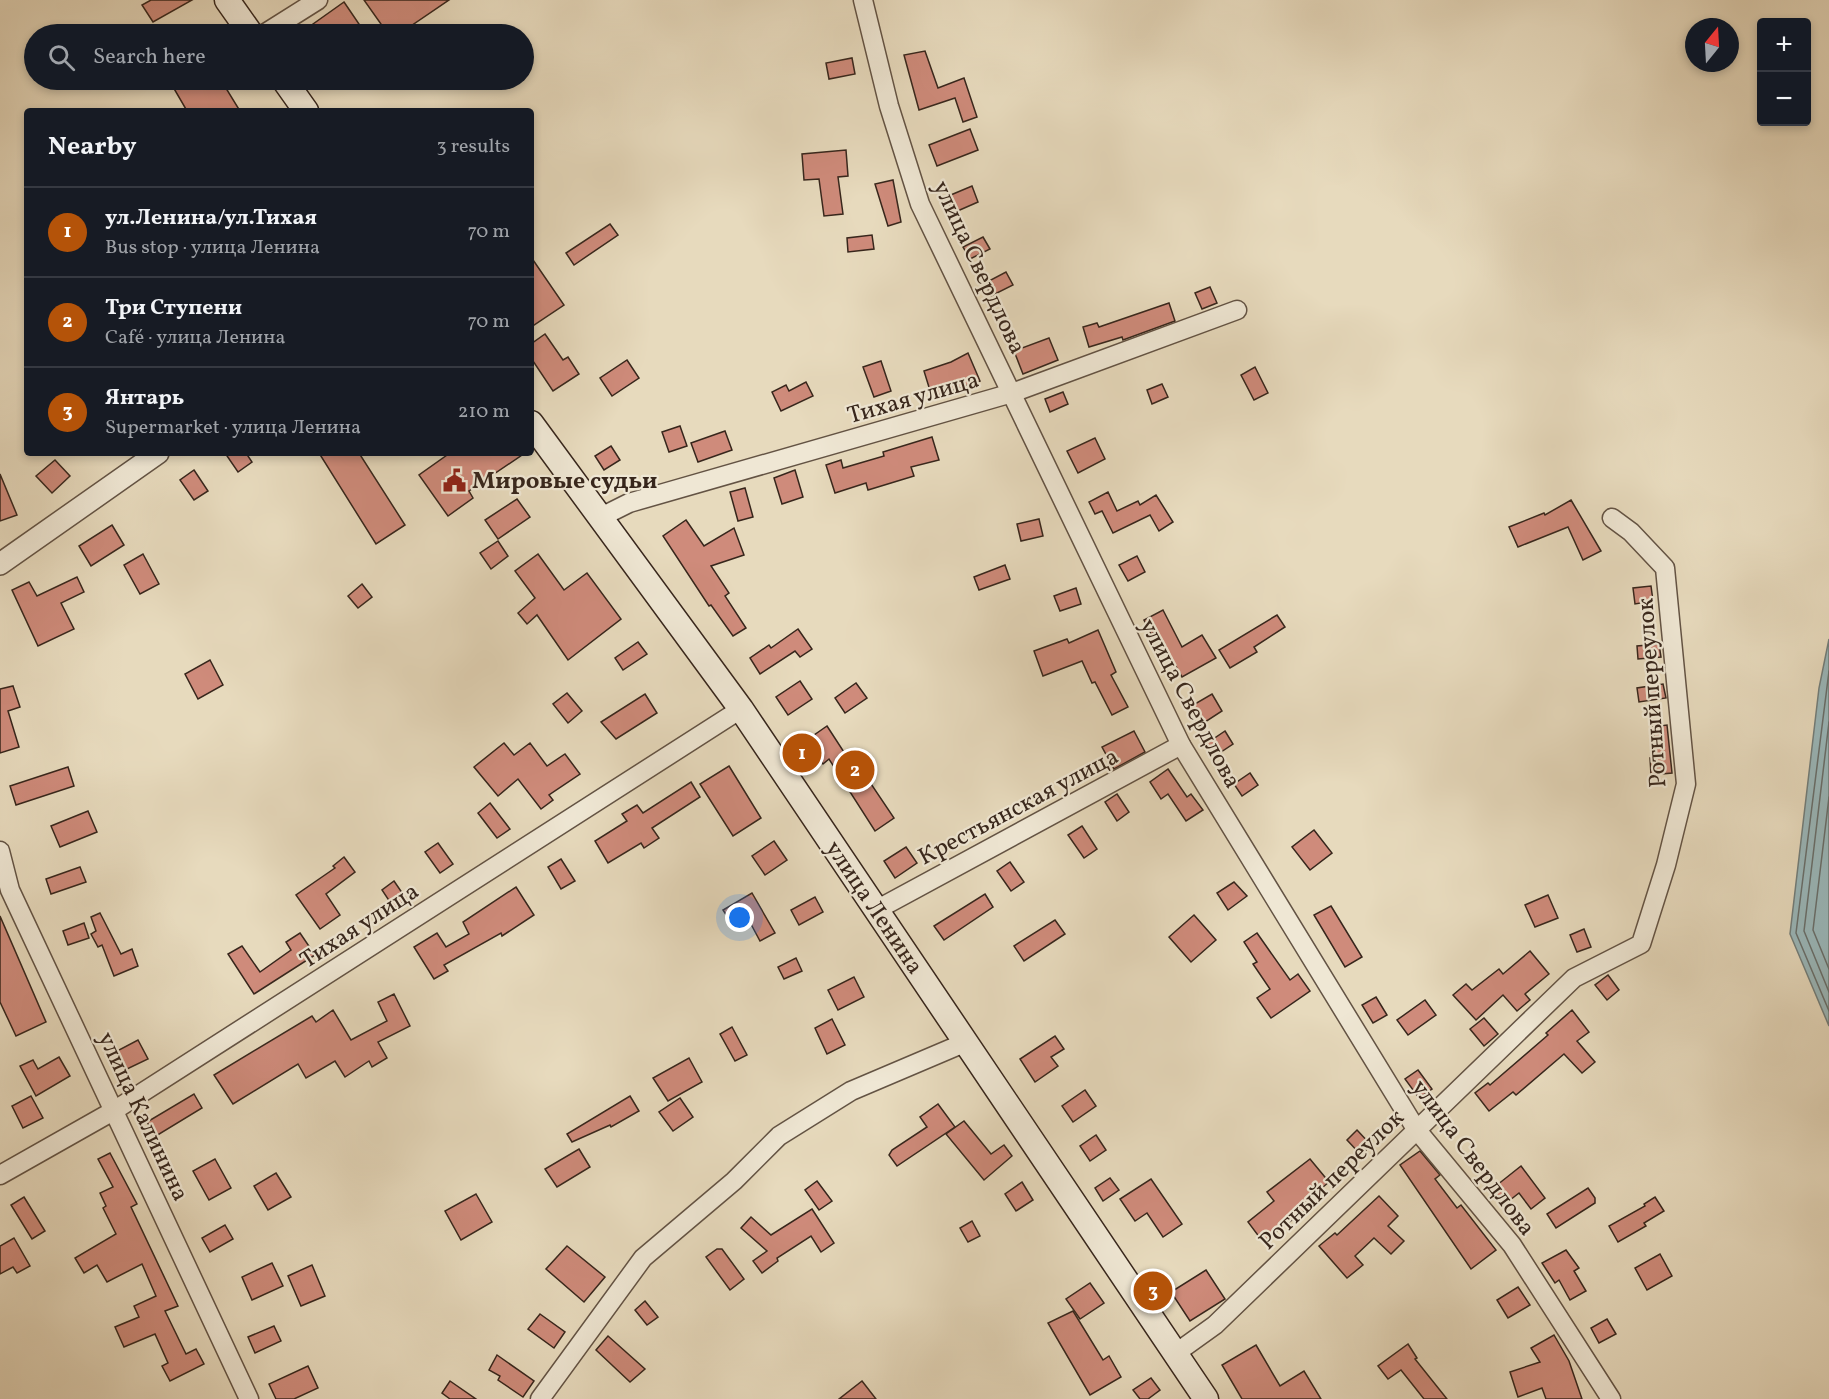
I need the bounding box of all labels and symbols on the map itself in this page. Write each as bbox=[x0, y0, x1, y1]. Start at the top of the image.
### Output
north arrow bbox=[1685, 18, 1739, 72]
street label: улица Свердлова bbox=[923, 175, 1033, 360]
street label: Тихая улица bbox=[844, 364, 983, 434]
place label: Мировые судьи bbox=[472, 465, 657, 499]
public building icon: Мировые судьи bbox=[441, 467, 467, 493]
street label: Ротный переулок bbox=[1629, 597, 1677, 789]
street label: улица Свердлова bbox=[1130, 613, 1248, 795]
pin: 1 bbox=[782, 730, 822, 776]
street label: Крестьянская улица bbox=[913, 741, 1125, 875]
pin: 2 bbox=[836, 748, 874, 792]
street label: улица Ленина bbox=[816, 834, 931, 982]
street label: Тихая улица bbox=[294, 876, 426, 978]
your location bbox=[725, 903, 754, 932]
street label: улица Калинина bbox=[88, 1027, 196, 1207]
street label: улица Свердлова bbox=[1402, 1073, 1543, 1244]
street label: Ротный переулок bbox=[1252, 1102, 1413, 1259]
pin: 3 bbox=[1134, 1268, 1172, 1314]

